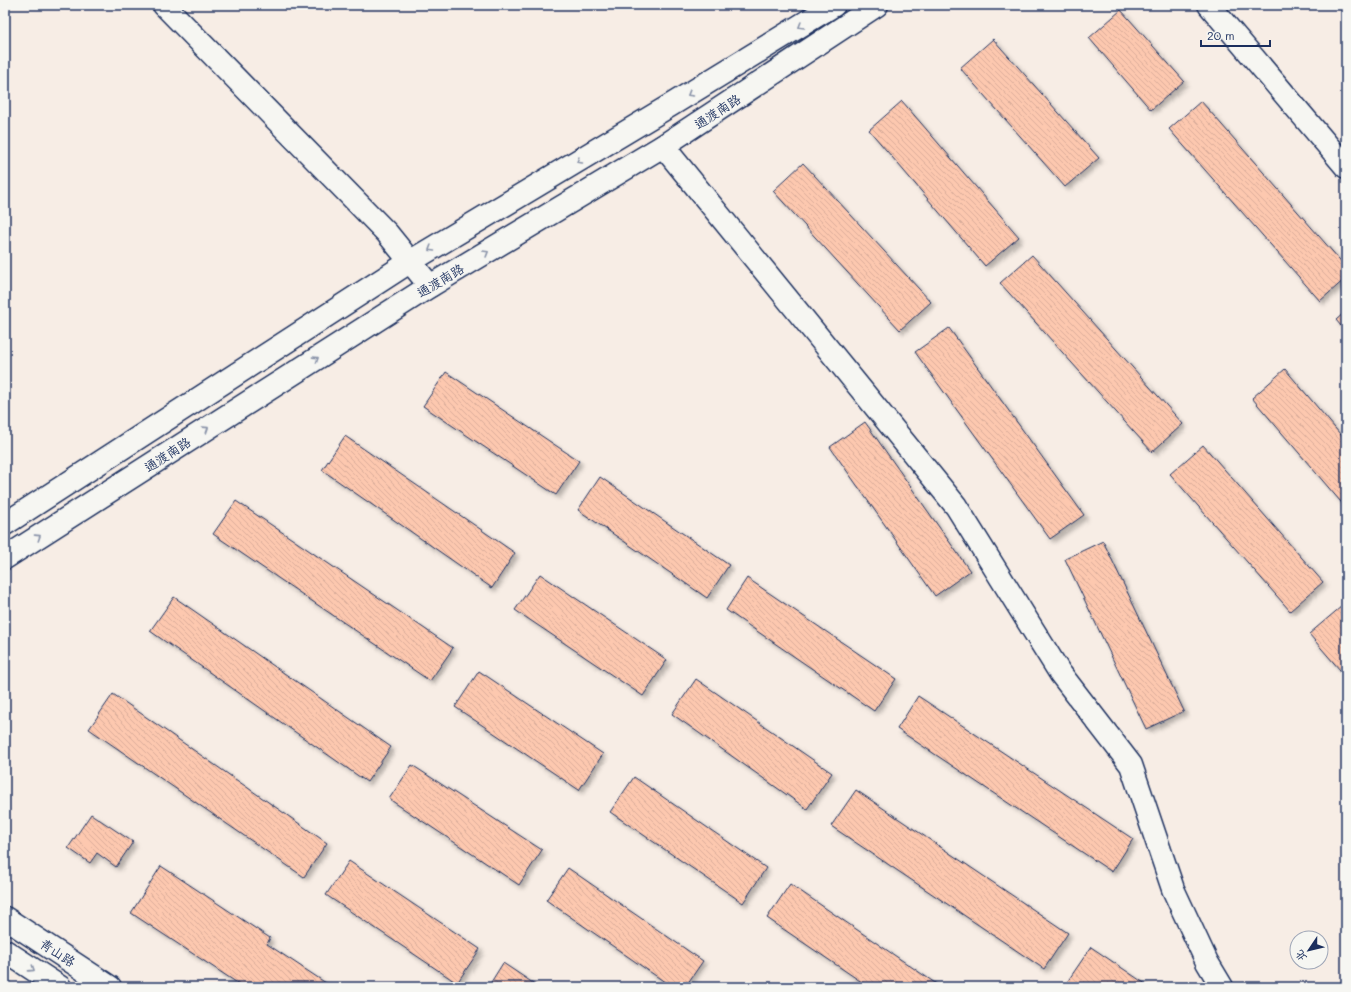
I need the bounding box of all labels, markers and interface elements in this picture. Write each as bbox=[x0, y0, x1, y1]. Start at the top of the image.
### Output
one-way arrow bbox=[798, 21, 805, 29]
scale bar bbox=[1201, 22, 1270, 48]
text: 20 m bbox=[1207, 27, 1235, 43]
one-way arrow bbox=[687, 89, 694, 96]
street label: 通渡南路 bbox=[691, 90, 743, 132]
one-way arrow bbox=[576, 156, 583, 163]
one-way arrow bbox=[428, 244, 435, 252]
one-way arrow bbox=[482, 250, 489, 258]
street label: 通渡南路 bbox=[413, 259, 467, 301]
one-way arrow bbox=[312, 356, 319, 364]
one-way arrow bbox=[202, 427, 209, 434]
street label: 通渡南路 bbox=[141, 433, 193, 475]
one-way arrow bbox=[34, 534, 41, 541]
north arrow bbox=[1289, 930, 1329, 970]
street label: 青山路 bbox=[37, 934, 79, 970]
text: 北 bbox=[1291, 947, 1310, 965]
one-way arrow bbox=[28, 964, 35, 972]

